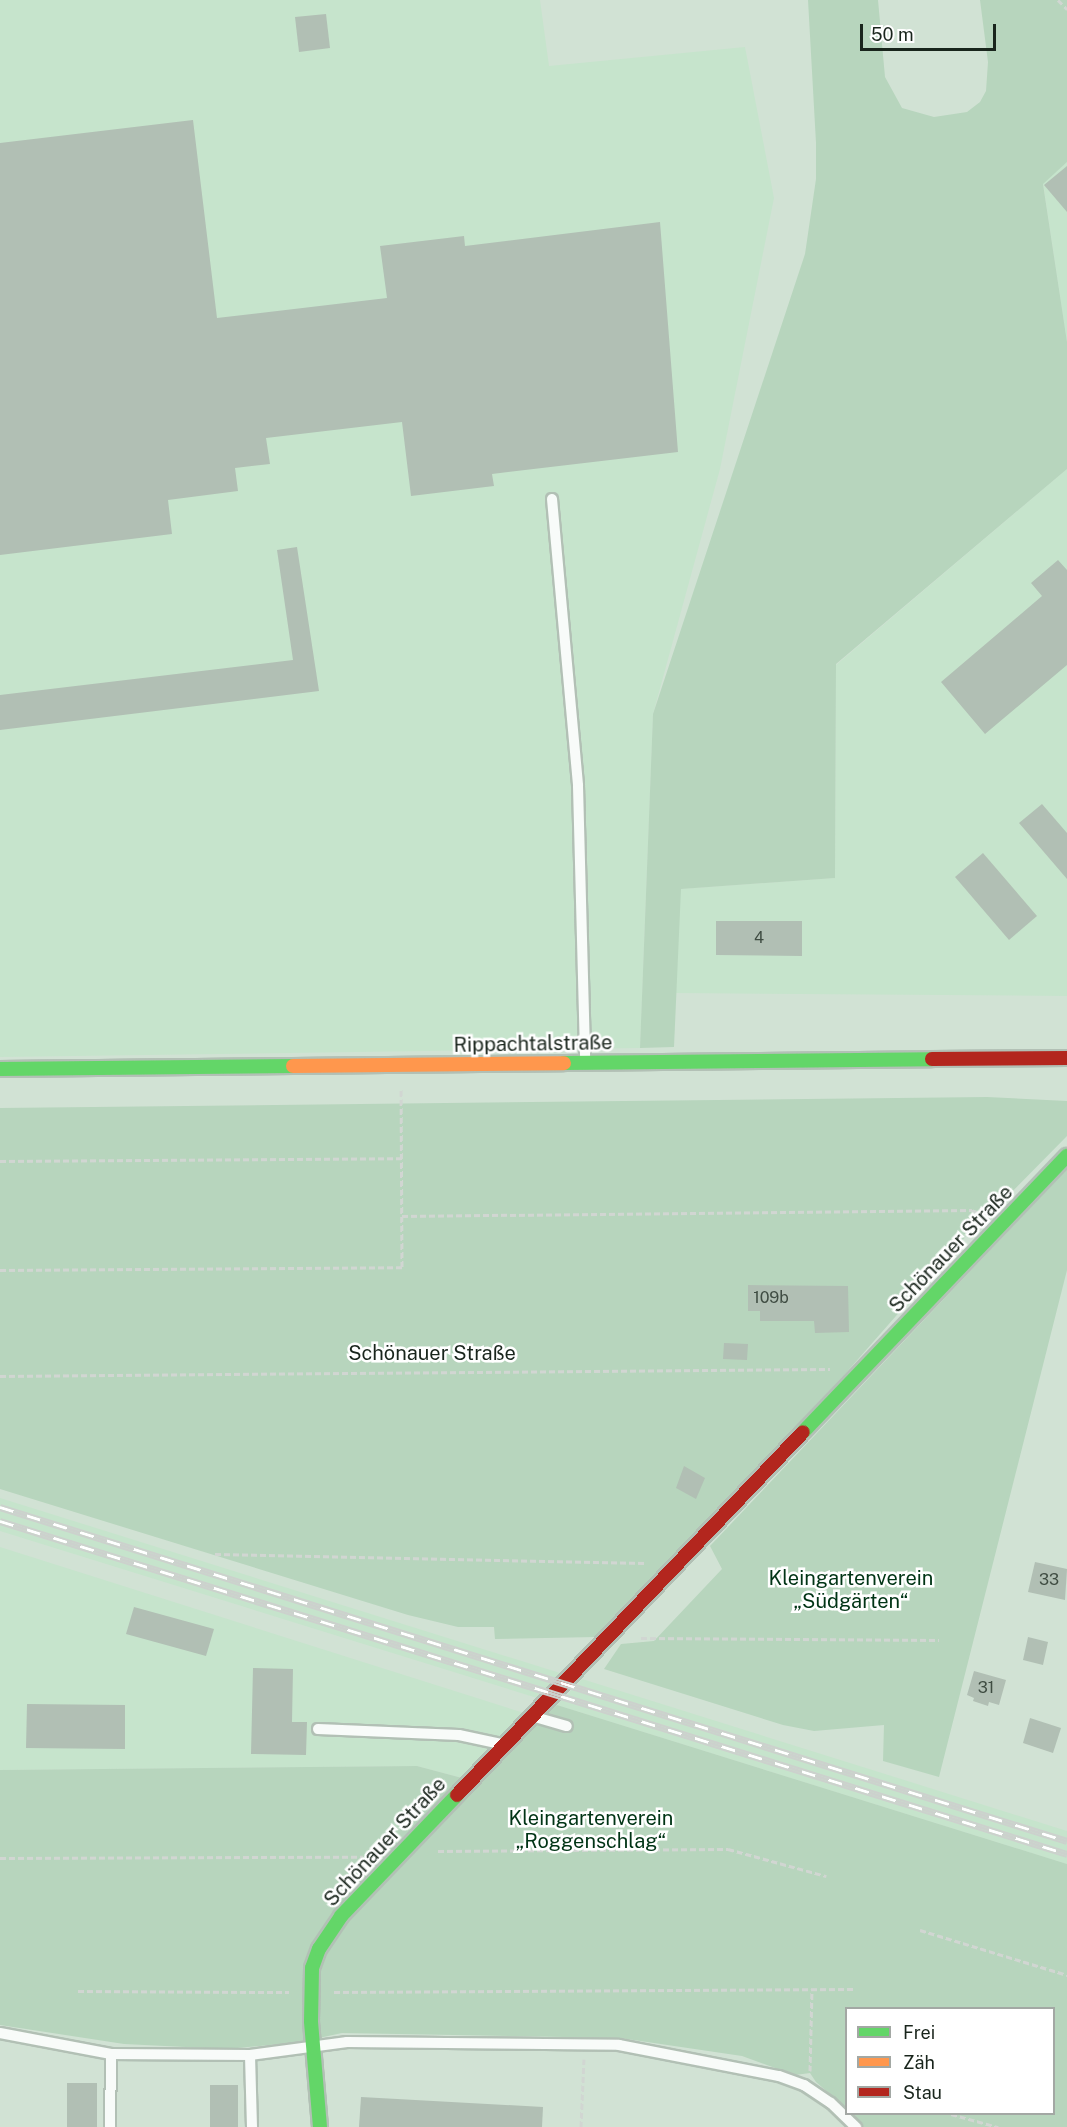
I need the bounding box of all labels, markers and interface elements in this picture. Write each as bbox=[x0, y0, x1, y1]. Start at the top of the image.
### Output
scale bar bbox=[863, 12, 1000, 50]
text: 50 m bbox=[871, 24, 914, 45]
house number: 4 bbox=[754, 928, 764, 948]
street label: Rippachtalstraße bbox=[453, 1031, 613, 1057]
street label: Schönauer Straße bbox=[884, 1180, 1018, 1318]
house number: 109b bbox=[753, 1288, 789, 1308]
street label: Schönauer Straße bbox=[348, 1341, 516, 1365]
park label: Kleingartenverein „Südgärten“ bbox=[769, 1567, 933, 1614]
house number: 33 bbox=[1039, 1570, 1059, 1590]
house number: 31 bbox=[978, 1678, 994, 1698]
street label: Schönauer Straße bbox=[319, 1773, 451, 1911]
park label: Kleingartenverein „Roggenschlag“ bbox=[509, 1807, 673, 1854]
legend bbox=[845, 2007, 1055, 2115]
text: Frei bbox=[903, 2022, 935, 2043]
text: Zäh bbox=[903, 2052, 935, 2073]
text: Stau bbox=[903, 2082, 942, 2103]

